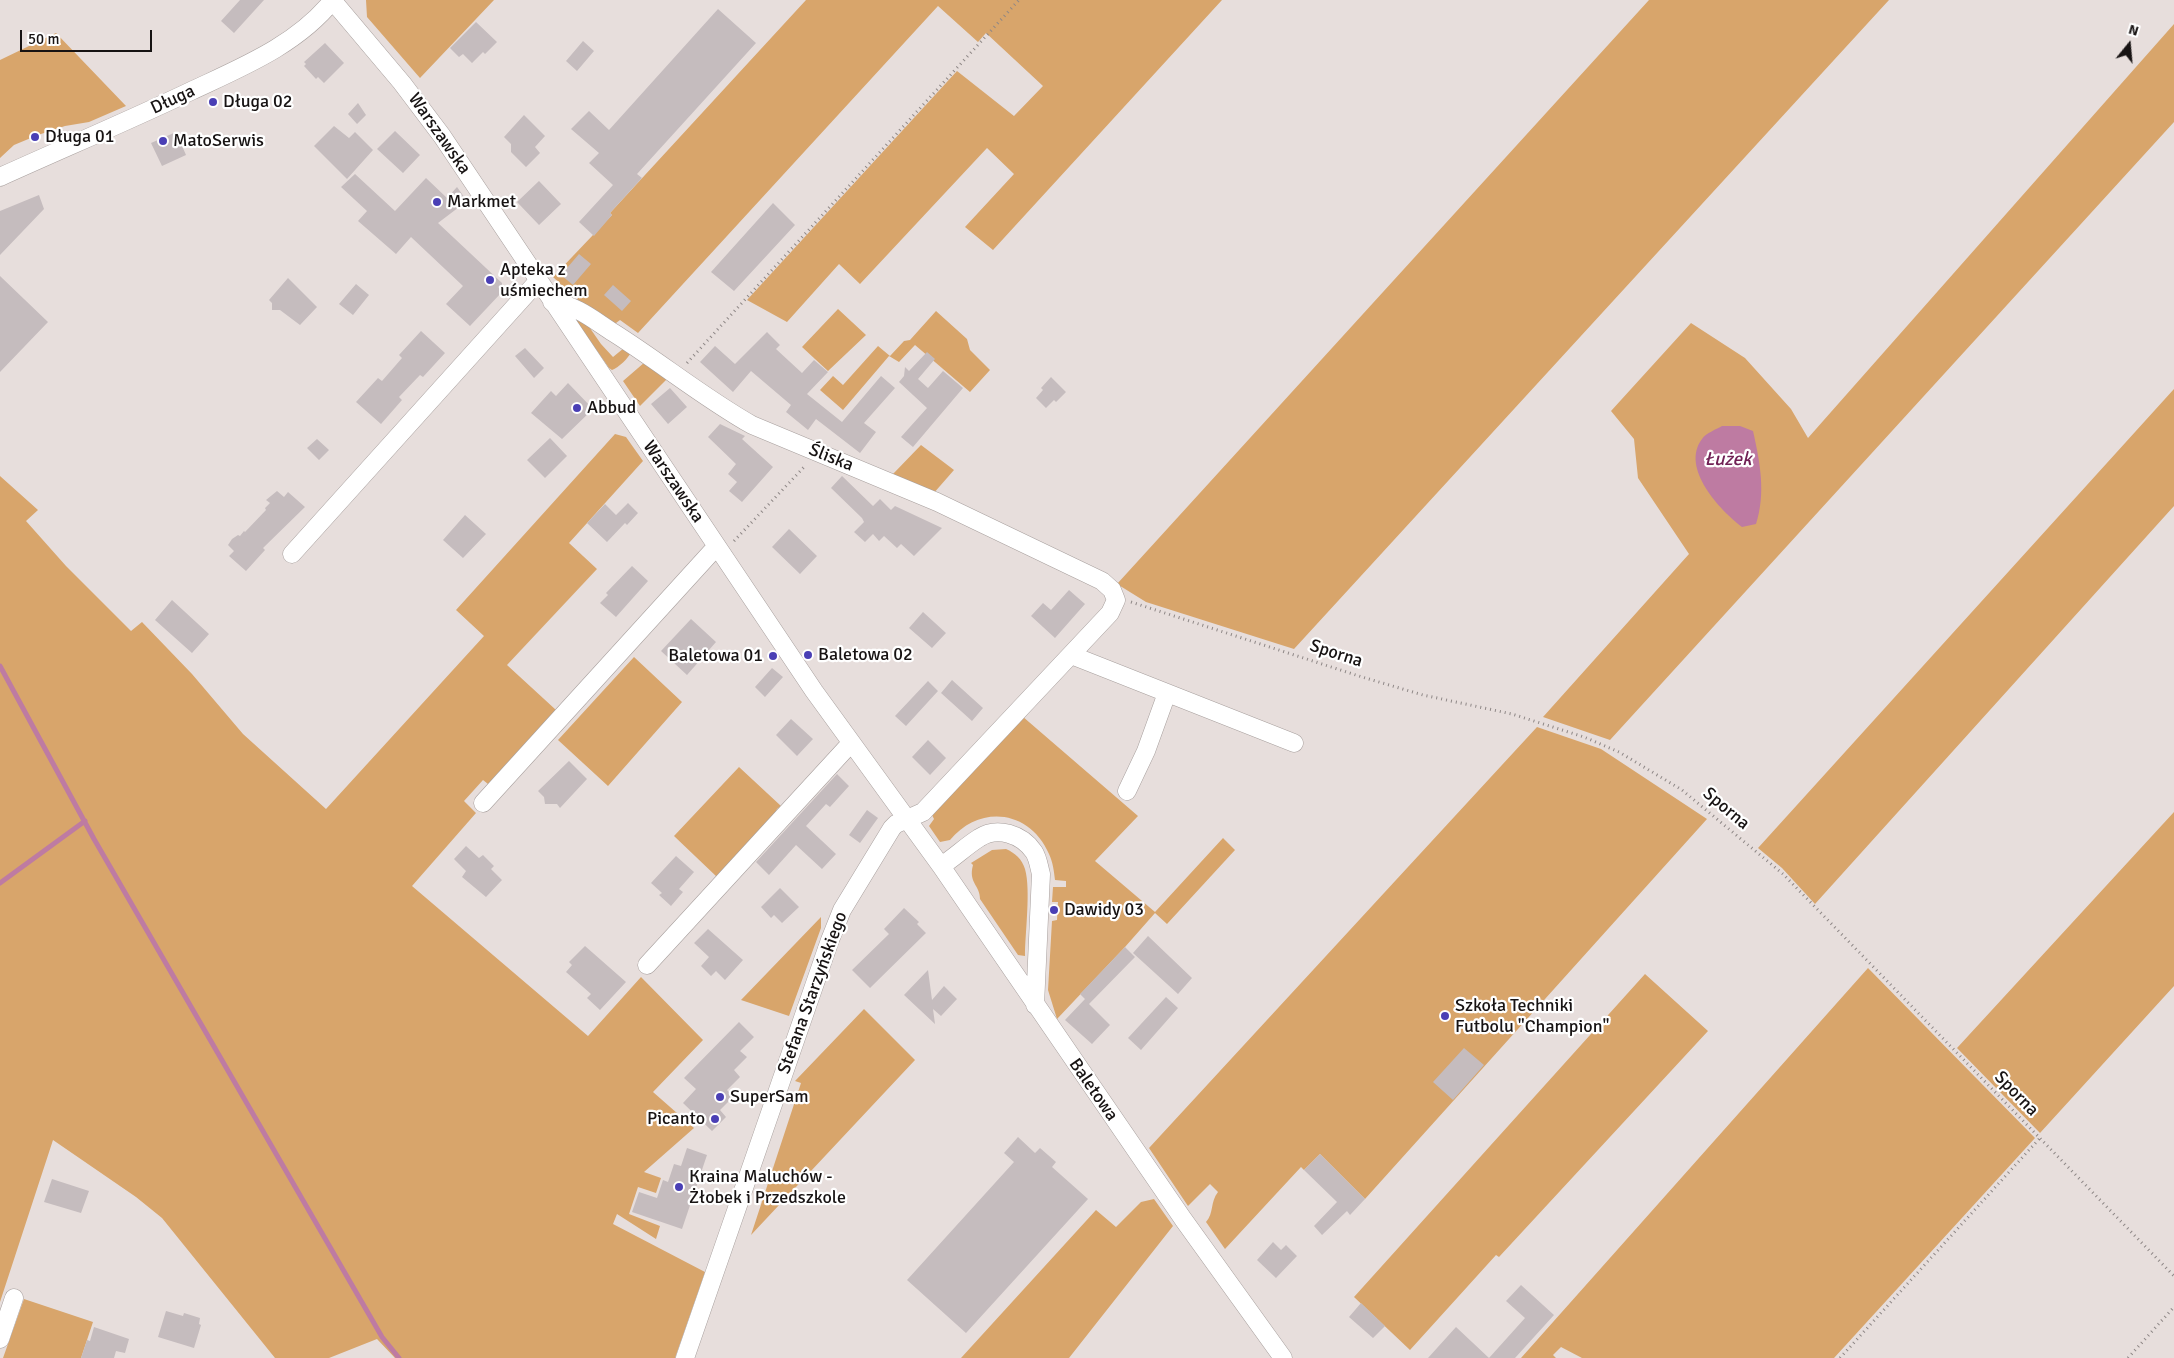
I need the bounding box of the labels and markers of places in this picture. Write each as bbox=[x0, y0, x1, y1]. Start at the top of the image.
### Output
place label: Długa 02 bbox=[223, 91, 293, 113]
marker: Długa 02 bbox=[207, 96, 219, 108]
place label: Długa 01 bbox=[45, 126, 115, 148]
place label: MatoSerwis bbox=[173, 130, 264, 152]
marker: Długa 01 bbox=[29, 131, 41, 143]
marker: MatoSerwis bbox=[157, 135, 169, 147]
place label: Markmet bbox=[447, 191, 516, 213]
marker: Markmet bbox=[431, 196, 443, 208]
place label: Apteka z uśmiechem bbox=[500, 259, 588, 302]
marker: Apteka z uśmiechem bbox=[484, 274, 496, 286]
place label: Abbud bbox=[587, 397, 636, 419]
marker: Abbud bbox=[571, 402, 583, 414]
place label: Baletowa 02 bbox=[818, 644, 913, 666]
place label: Baletowa 01 bbox=[668, 645, 763, 667]
marker: Baletowa 02 bbox=[802, 649, 814, 661]
marker: Baletowa 01 bbox=[767, 650, 779, 662]
place label: Dawidy 03 bbox=[1064, 899, 1144, 921]
marker: Dawidy 03 bbox=[1048, 904, 1060, 916]
place label: Szkoła Techniki Futbolu "Champion" bbox=[1455, 995, 1609, 1038]
marker: Szkoła Techniki Futbolu "Champion" bbox=[1439, 1010, 1451, 1022]
place label: SuperSam bbox=[730, 1086, 808, 1108]
marker: SuperSam bbox=[714, 1091, 726, 1103]
place label: Picanto bbox=[647, 1108, 705, 1130]
marker: Picanto bbox=[709, 1113, 721, 1125]
place label: Kraina Maluchów - Żłobek i Przedszkole bbox=[689, 1166, 846, 1208]
marker: Kraina Maluchów - Żłobek i Przedszkole bbox=[673, 1181, 685, 1193]

